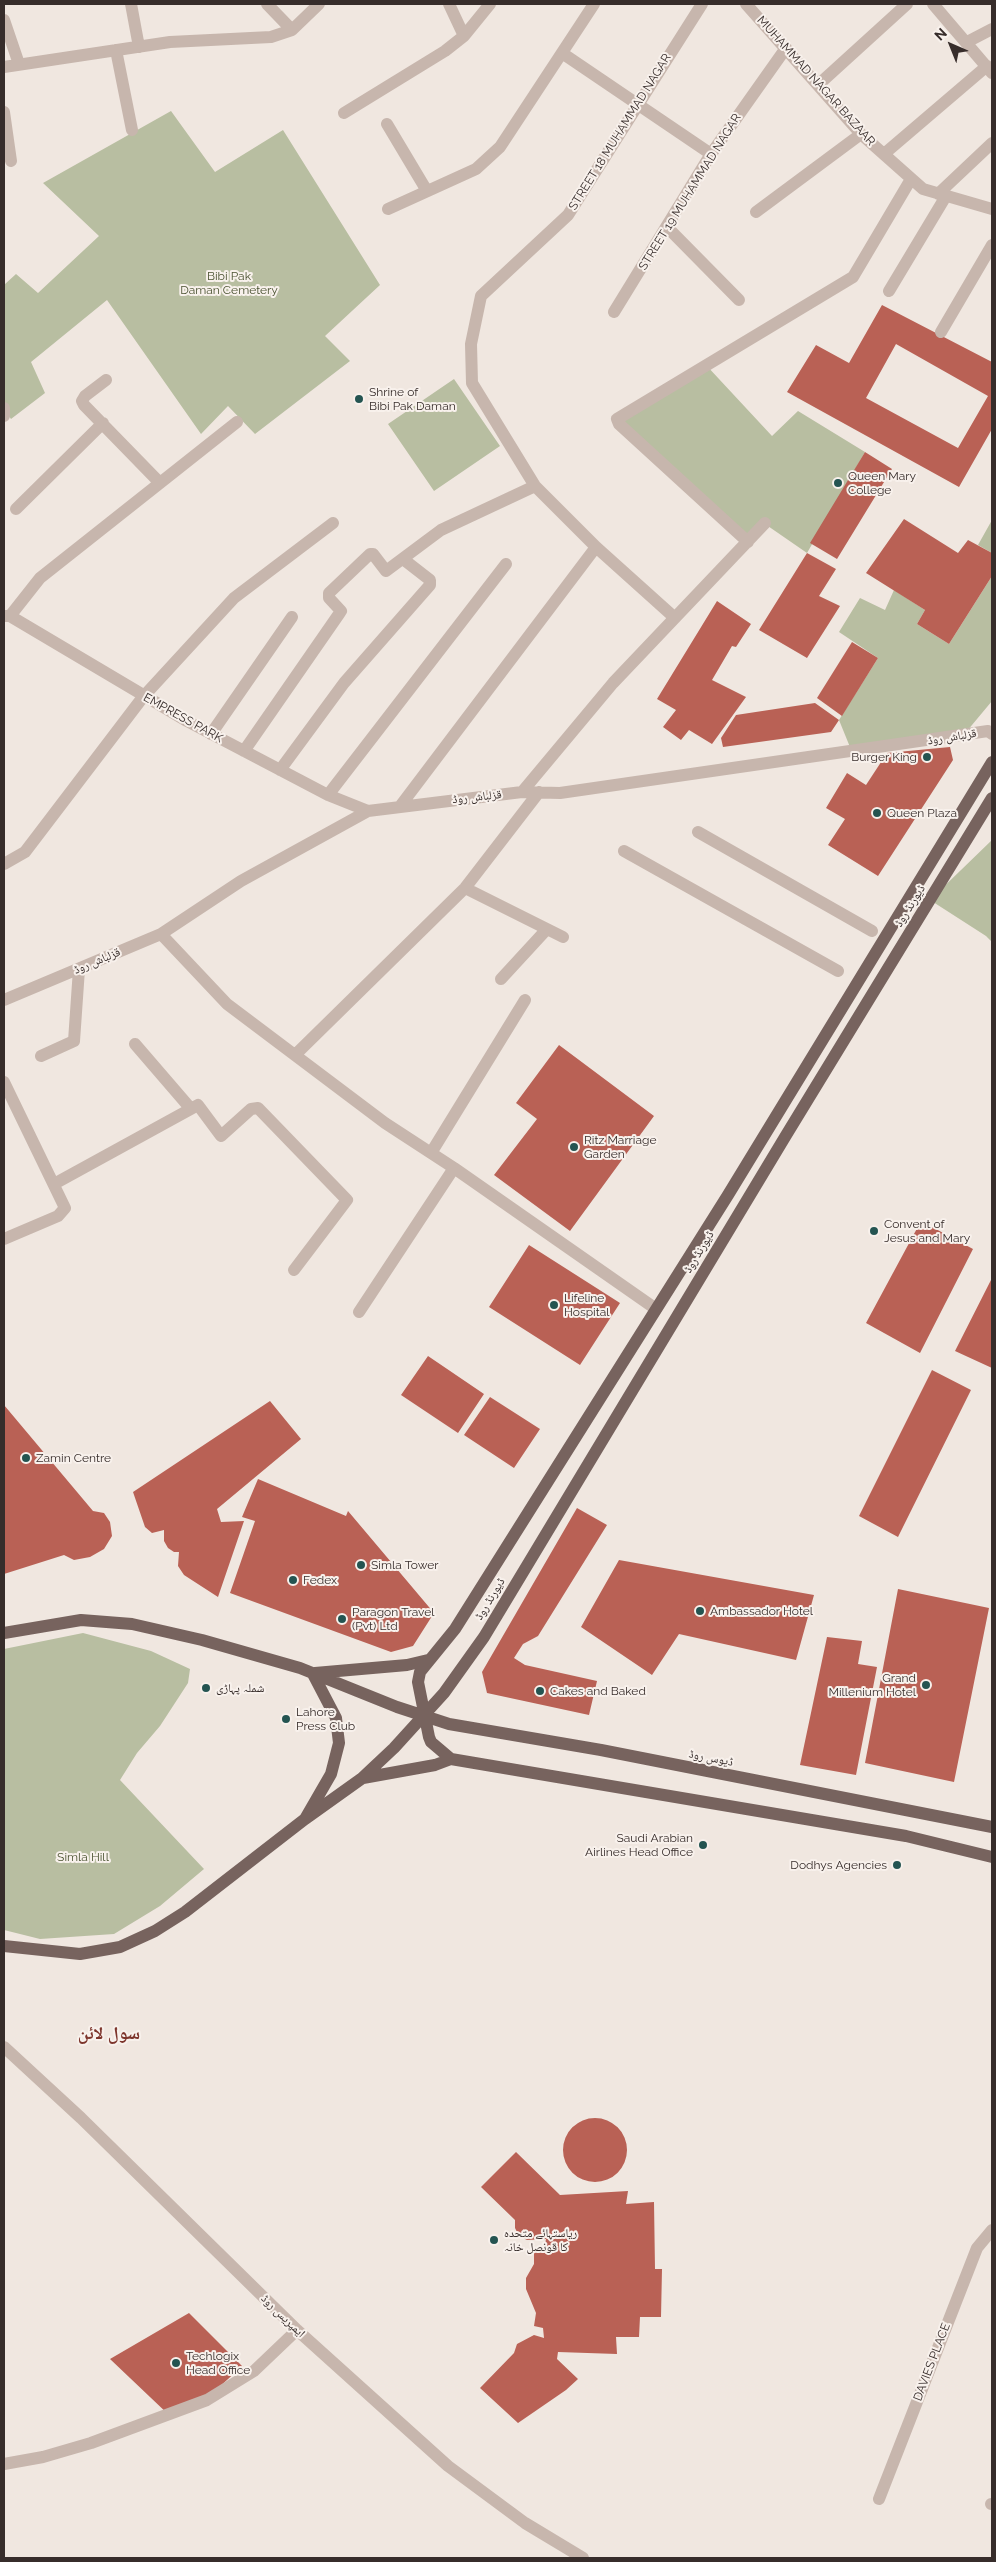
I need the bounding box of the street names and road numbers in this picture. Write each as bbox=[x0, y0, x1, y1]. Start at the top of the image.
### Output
street label: MUHAMMAD NAGAR BAZAAR bbox=[754, 13, 878, 149]
street label: STREET 18 MUHAMMAD NAGAR bbox=[566, 51, 674, 213]
street label: STREET 19 MUHAMMAD NAGAR bbox=[636, 111, 744, 273]
street label: EMPRESS PARK bbox=[141, 690, 225, 746]
street label: قزلباش روڈ bbox=[926, 726, 978, 748]
street label: قزلباش روڈ bbox=[452, 787, 502, 807]
street label: ڈیورنڈ روڈ bbox=[892, 882, 928, 930]
street label: قزلباش روڈ bbox=[71, 945, 123, 977]
street label: ڈیورنڈ روڈ bbox=[681, 1228, 717, 1276]
street label: ڈیورنڈ روڈ bbox=[472, 1575, 508, 1623]
street label: ڈیوس روڈ bbox=[687, 1747, 735, 1769]
street label: ایمپریس روڈ bbox=[258, 2291, 308, 2341]
street label: DAVIES PLACE bbox=[911, 2321, 953, 2403]

